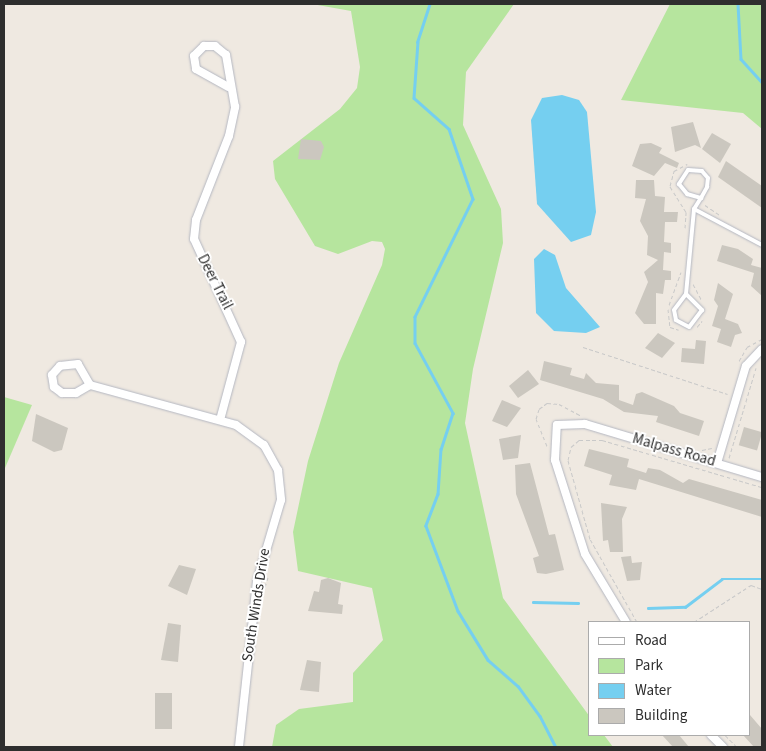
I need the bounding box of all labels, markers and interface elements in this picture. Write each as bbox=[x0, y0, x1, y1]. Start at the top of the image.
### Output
street label: Deer Trail bbox=[193, 251, 237, 313]
street label: Malpass Road bbox=[630, 430, 718, 470]
street label: South Winds Drive bbox=[238, 547, 274, 663]
legend bbox=[588, 621, 751, 736]
text: Road bbox=[635, 630, 667, 651]
text: Park bbox=[635, 655, 663, 676]
text: Water bbox=[635, 680, 671, 701]
text: Building bbox=[635, 705, 687, 726]

